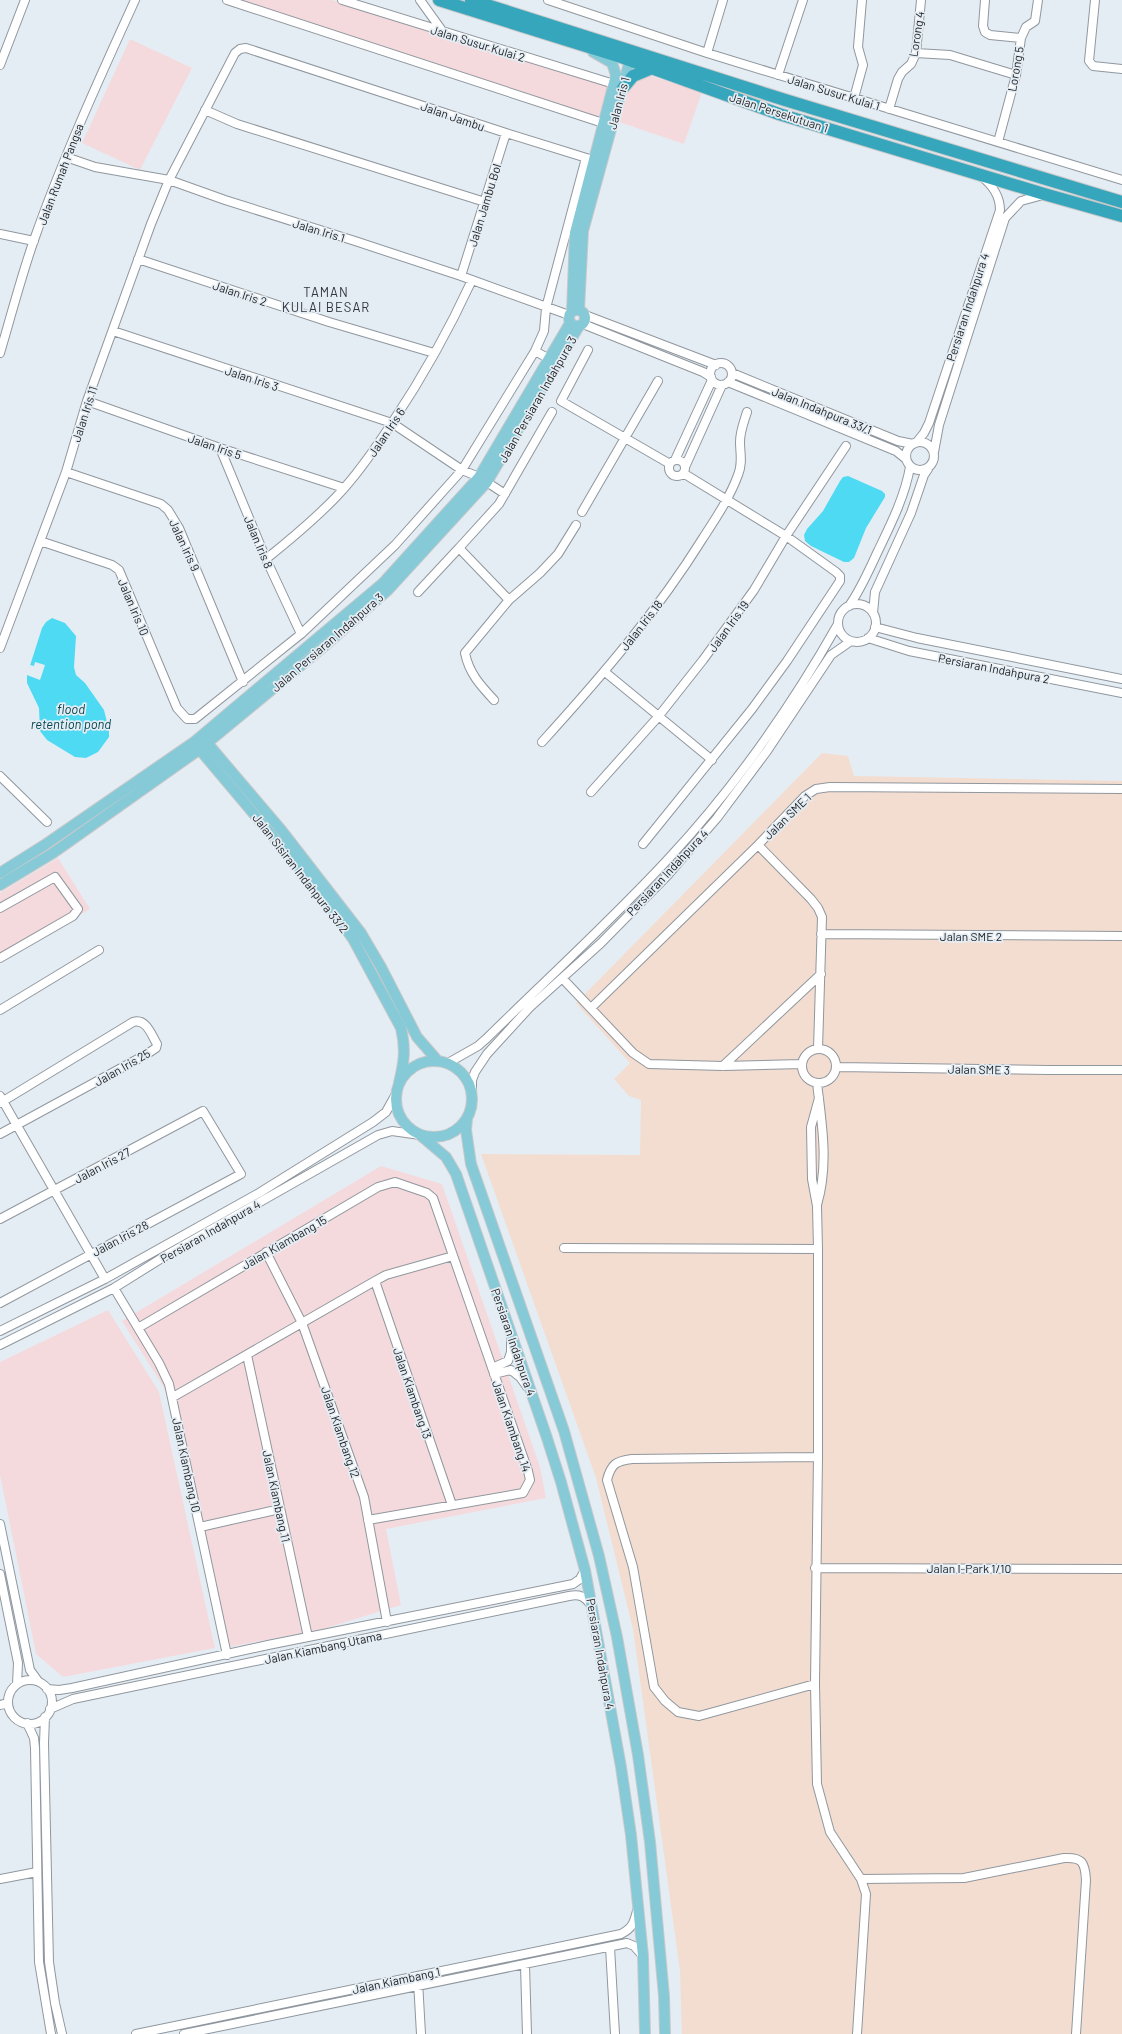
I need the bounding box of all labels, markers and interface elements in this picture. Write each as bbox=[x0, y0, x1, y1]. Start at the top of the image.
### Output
street label: Lorong 4 bbox=[905, 10, 927, 58]
street label: Jalan Susur Kulai 2 bbox=[429, 22, 527, 64]
street label: Lorong 5 bbox=[1004, 45, 1026, 93]
street label: Jalan Susur Kulai 1 bbox=[786, 71, 882, 113]
street label: Jalan Iris 1 bbox=[604, 75, 632, 131]
street label: Jalan Persekutuan 1 bbox=[728, 89, 830, 135]
street label: Jalan Jambu bbox=[419, 99, 487, 133]
street label: Jalan Rumah Pangsa bbox=[34, 121, 86, 227]
street label: Jalan Jambu Bol bbox=[465, 162, 503, 248]
street label: Jalan Iris 1 bbox=[291, 215, 347, 245]
street label: Persiaran Indahpura 4 bbox=[943, 251, 991, 363]
street label: Jalan Iris 2 bbox=[211, 278, 269, 308]
district label: TAMAN KULAI BESAR bbox=[282, 284, 370, 315]
street label: Jalan Persiaran Indahpura 3 bbox=[495, 333, 579, 465]
street label: Jalan Iris 3 bbox=[223, 363, 281, 393]
street label: Jalan Iris 11 bbox=[68, 384, 100, 444]
street label: Jalan Indahpura 33/1 bbox=[770, 384, 874, 436]
street label: Jalan Iris 6 bbox=[365, 405, 407, 459]
street label: Jalan Iris 5 bbox=[186, 430, 244, 462]
street label: Jalan Iris 8 bbox=[242, 514, 276, 570]
street label: Jalan Iris 9 bbox=[167, 517, 203, 573]
street label: Jalan Iris 10 bbox=[116, 576, 152, 638]
street label: Jalan Persiaran Indahpura 3 bbox=[268, 590, 386, 694]
street label: Jalan Iris 18 bbox=[617, 597, 665, 653]
street label: Jalan Iris 19 bbox=[705, 598, 751, 654]
street label: Persiaran Indahpura 2 bbox=[937, 650, 1051, 686]
water label: flood retention pond bbox=[31, 701, 111, 732]
street label: Jalan SME 1 bbox=[760, 790, 814, 842]
street label: Jalan Sisiran Indahpura 33/2 bbox=[250, 811, 352, 935]
street label: Persiaran Indahpura 4 bbox=[623, 826, 711, 918]
street label: Jalan SME 2 bbox=[940, 929, 1002, 943]
street label: Jalan Iris 25 bbox=[92, 1045, 152, 1089]
street label: Jalan SME 3 bbox=[948, 1061, 1010, 1077]
street label: Jalan Iris 27 bbox=[72, 1144, 133, 1186]
street label: Persiaran Indahpura 4 bbox=[158, 1197, 262, 1265]
street label: Jalan Kiambang 15 bbox=[239, 1212, 329, 1272]
street label: Jalan Iris 28 bbox=[89, 1217, 151, 1259]
street label: Persiaran Indahpura 4 bbox=[489, 1286, 539, 1398]
street label: Jalan Kiambang 13 bbox=[391, 1346, 435, 1440]
street label: Jalan Kiambang 14 bbox=[490, 1378, 534, 1474]
street label: Jalan Kiambang 12 bbox=[319, 1384, 363, 1480]
street label: Jalan Kiambang 10 bbox=[170, 1416, 204, 1514]
street label: Jalan Kiambang 11 bbox=[260, 1449, 294, 1543]
street label: Jalan I-Park 1/10 bbox=[927, 1561, 1011, 1575]
street label: Persiaran Indahpura 4 bbox=[584, 1597, 618, 1711]
street label: Jalan Kiambang Utama bbox=[263, 1628, 383, 1666]
street label: Jalan Kiambang 1 bbox=[351, 1964, 441, 1996]

